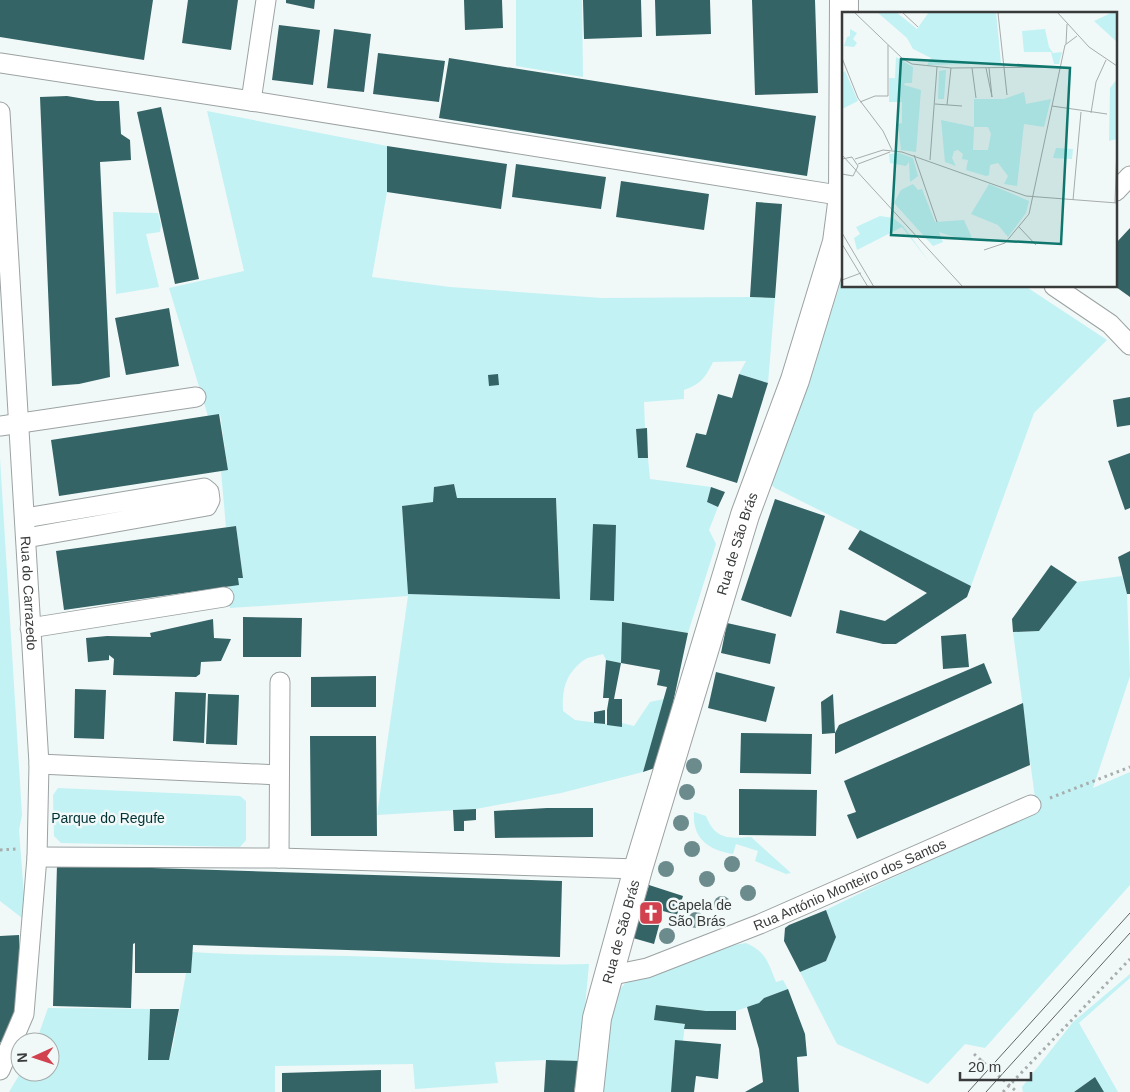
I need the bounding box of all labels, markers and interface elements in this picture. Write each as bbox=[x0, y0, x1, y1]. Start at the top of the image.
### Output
inset map bbox=[842, 12, 1118, 288]
street label: Rua de São Brás bbox=[713, 490, 761, 597]
street label: Rua do Carrazedo bbox=[17, 535, 40, 651]
park label: Parque do Regufe bbox=[51, 810, 165, 826]
street label: Rua António Monteiro dos Santos bbox=[751, 835, 948, 934]
street label: Rua de São Brás bbox=[599, 878, 643, 985]
place label: Capela de São Brás bbox=[668, 897, 732, 929]
church icon: Capela de São Brás bbox=[638, 900, 664, 926]
north arrow bbox=[10, 1032, 60, 1082]
scale bar bbox=[960, 1050, 1031, 1082]
text: N bbox=[14, 1052, 30, 1063]
text: 20 m bbox=[968, 1058, 1001, 1075]

